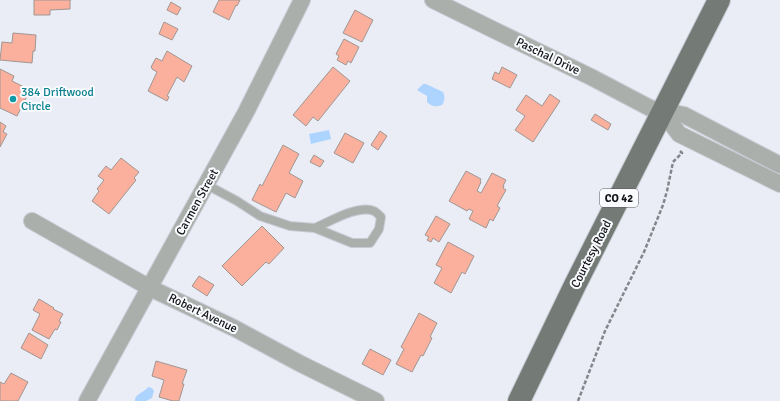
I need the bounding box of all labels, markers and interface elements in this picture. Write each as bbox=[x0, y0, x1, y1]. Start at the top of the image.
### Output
street label: Paschal Drive bbox=[513, 35, 582, 78]
place label: 384 Driftwood Circle bbox=[21, 85, 94, 114]
marker: 384 Driftwood Circle bbox=[8, 94, 18, 104]
street label: Carmen Street bbox=[173, 166, 222, 238]
road number: CO 42 bbox=[600, 189, 638, 207]
street label: Courtesy Road bbox=[568, 218, 615, 291]
street label: Robert Avenue bbox=[166, 290, 240, 337]

